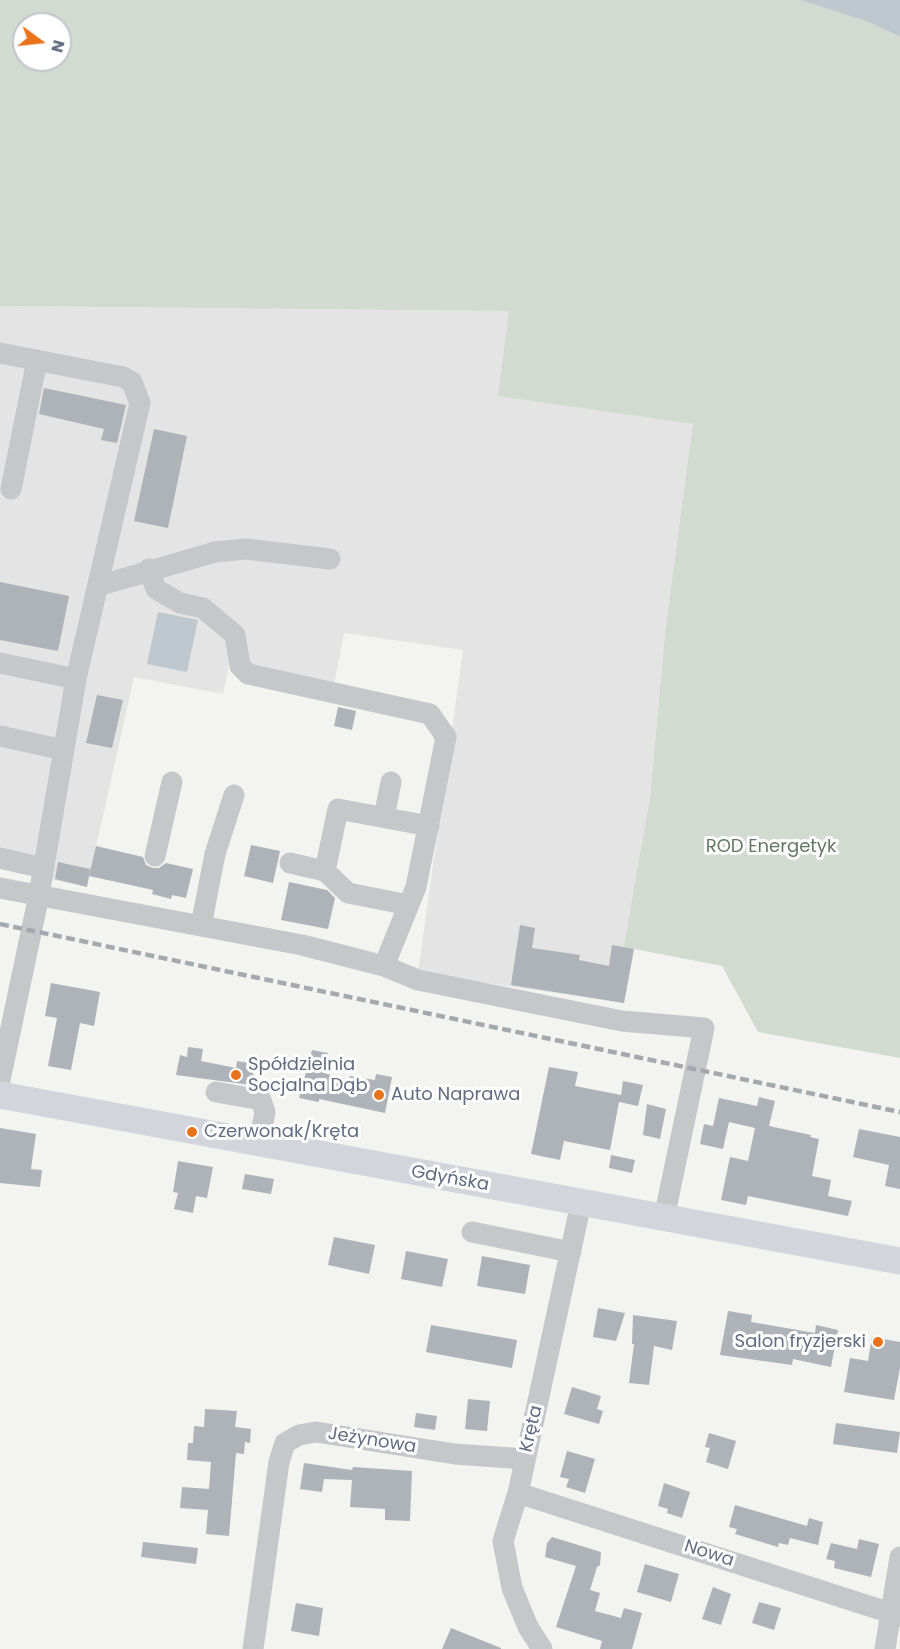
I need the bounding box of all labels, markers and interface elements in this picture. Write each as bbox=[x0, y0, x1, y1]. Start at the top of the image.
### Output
north arrow bbox=[12, 12, 72, 72]
text: N bbox=[45, 37, 71, 55]
park label: ROD Energetyk bbox=[706, 836, 836, 858]
place label: Spółdzielnia Socjalna Dąb bbox=[248, 1054, 368, 1096]
marker: Spółdzielnia Socjalna Dąb bbox=[229, 1068, 243, 1082]
place label: Auto Naprawa bbox=[391, 1084, 520, 1106]
marker: Auto Naprawa bbox=[372, 1088, 386, 1102]
place label: Czerwonak/Kręta bbox=[204, 1121, 359, 1143]
marker: Czerwonak/Kręta bbox=[185, 1125, 199, 1139]
street label: Gdyńska bbox=[409, 1162, 491, 1196]
place label: Salon fryzjerski bbox=[735, 1331, 866, 1353]
marker: Salon fryzjerski bbox=[871, 1335, 885, 1349]
street label: Kręta bbox=[516, 1403, 548, 1455]
street label: Jeżynowa bbox=[326, 1423, 418, 1459]
street label: Nowa bbox=[681, 1536, 737, 1572]

